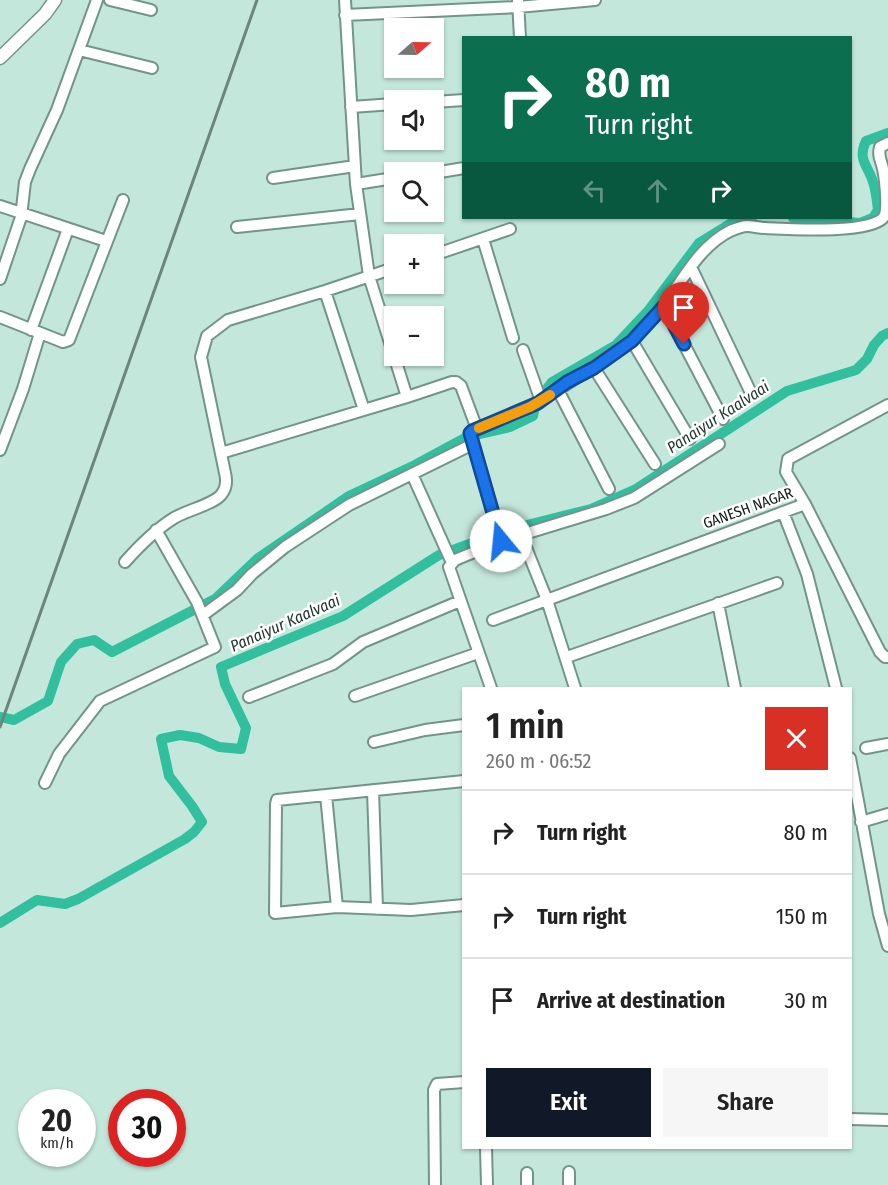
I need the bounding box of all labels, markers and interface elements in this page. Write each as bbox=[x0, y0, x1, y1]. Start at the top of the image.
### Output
north arrow bbox=[384, 18, 444, 78]
map controls bbox=[384, 18, 444, 366]
text: 80 m bbox=[585, 58, 671, 108]
icon: right bbox=[486, 60, 564, 138]
button: sound bbox=[384, 90, 444, 150]
text: Turn right bbox=[585, 109, 693, 141]
button: search bbox=[384, 162, 444, 222]
icon: left bbox=[578, 174, 611, 207]
icon: ahead bbox=[641, 174, 674, 207]
icon: right bbox=[704, 174, 737, 207]
button: + bbox=[384, 234, 444, 294]
pin bbox=[658, 282, 709, 344]
icon: arrive bbox=[667, 291, 700, 324]
button: − bbox=[384, 306, 444, 366]
water label: Panaiyur Kaalvaai bbox=[663, 377, 773, 457]
street label: GANESH NAGAR bbox=[701, 483, 795, 533]
position arrow bbox=[469, 509, 533, 573]
water label: Panaiyur Kaalvaai bbox=[227, 590, 343, 656]
text: 1 min bbox=[486, 704, 564, 748]
button: close bbox=[765, 707, 828, 770]
text: 260 m · 06:52 bbox=[486, 749, 591, 773]
icon: right bbox=[486, 816, 519, 849]
text: Turn right bbox=[537, 819, 626, 846]
text: 80 m bbox=[783, 819, 828, 846]
icon: right bbox=[486, 900, 519, 933]
text: Turn right bbox=[537, 903, 626, 930]
text: 150 m bbox=[776, 903, 828, 930]
icon: arrive bbox=[486, 984, 519, 1017]
text: Arrive at destination bbox=[537, 987, 725, 1014]
text: 30 m bbox=[785, 987, 828, 1014]
button: Exit bbox=[486, 1068, 651, 1137]
button: Share bbox=[663, 1068, 828, 1137]
speed limit sign: 30 bbox=[108, 1089, 186, 1167]
text: 20 bbox=[42, 1103, 72, 1139]
text: km/h bbox=[40, 1134, 74, 1152]

